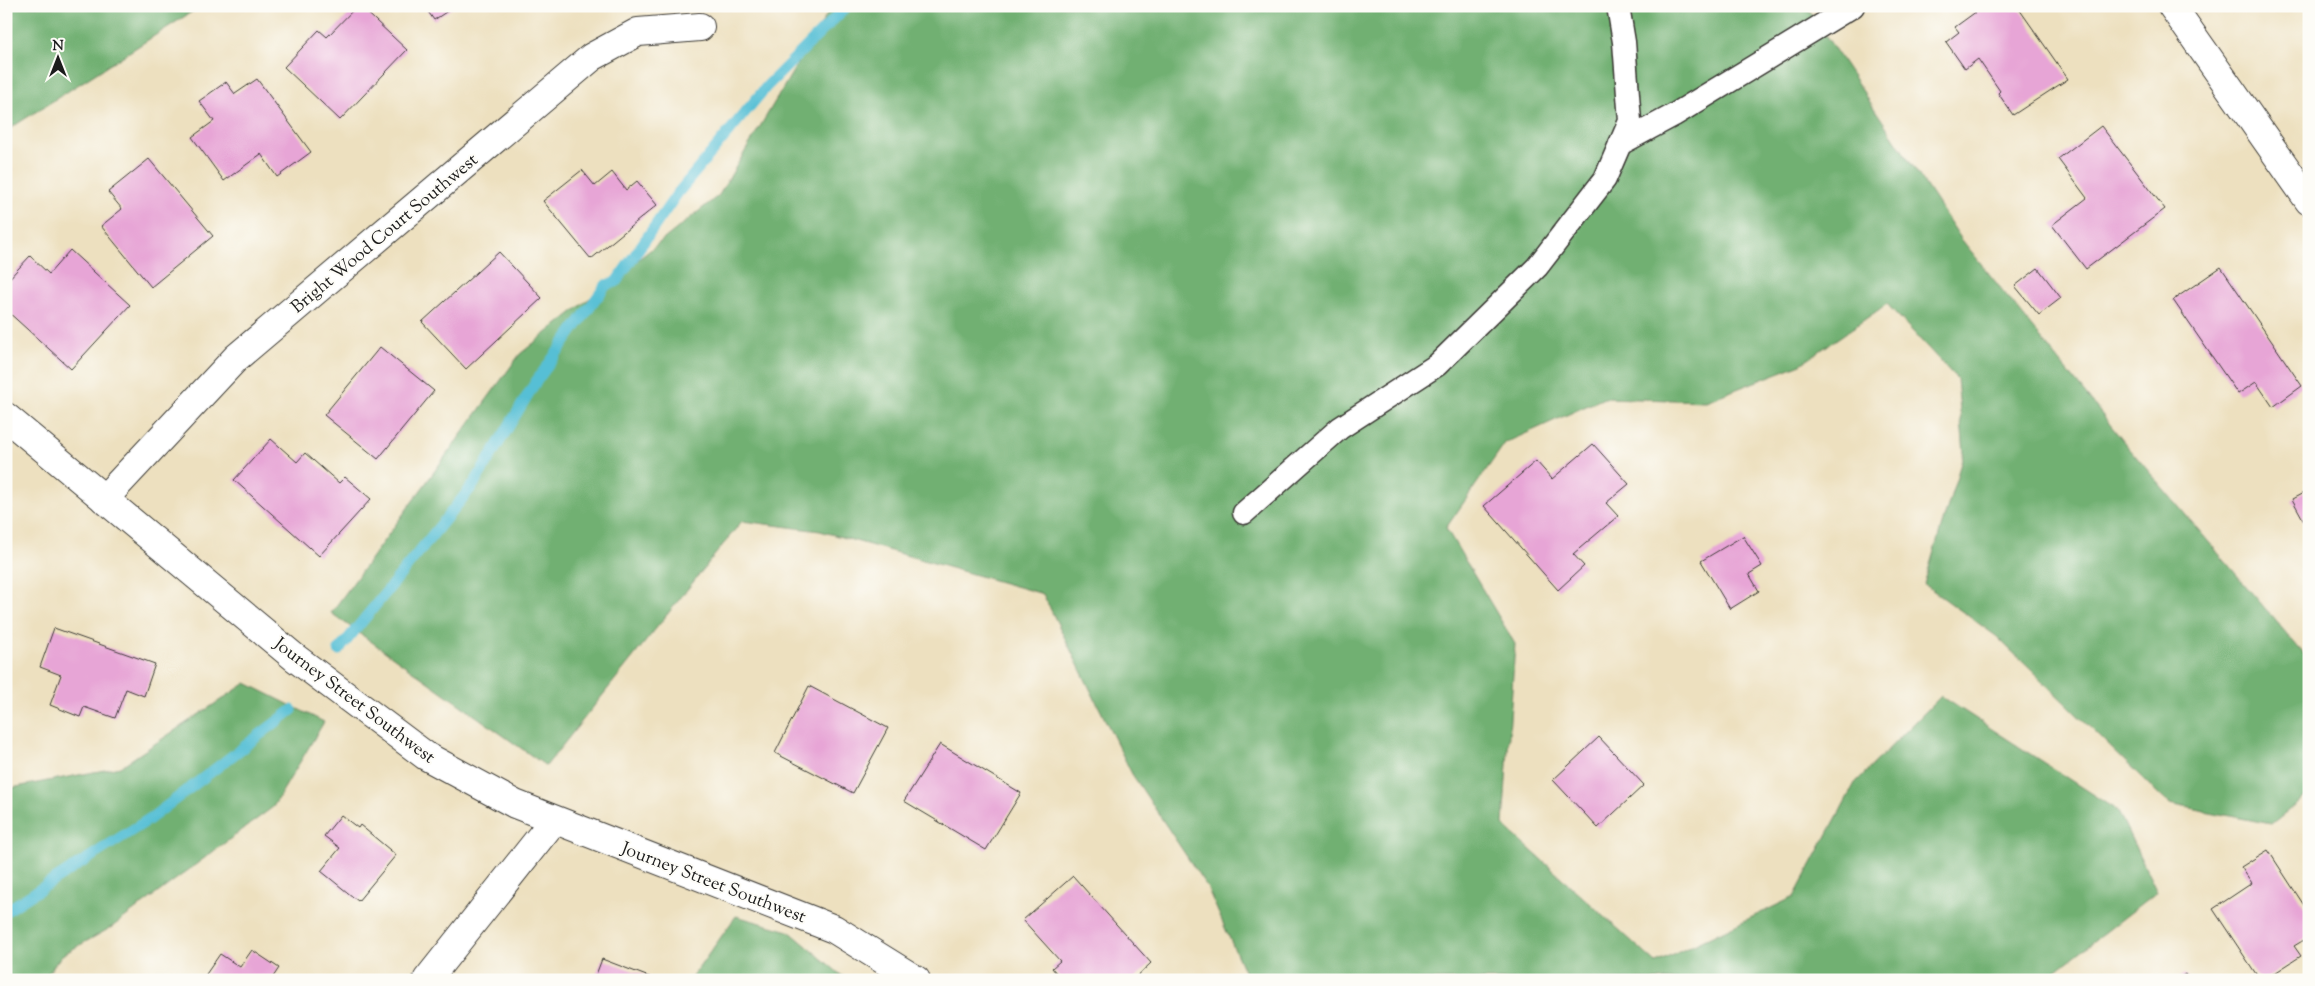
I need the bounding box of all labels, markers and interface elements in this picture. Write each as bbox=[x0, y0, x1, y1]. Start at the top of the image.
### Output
north arrow bbox=[32, 32, 82, 82]
text: N bbox=[52, 37, 64, 57]
street label: Bright Wood Court Southwest bbox=[286, 148, 484, 321]
street label: Journey Street Southwest bbox=[267, 632, 440, 771]
street label: Journey Street Southwest bbox=[616, 836, 809, 931]

